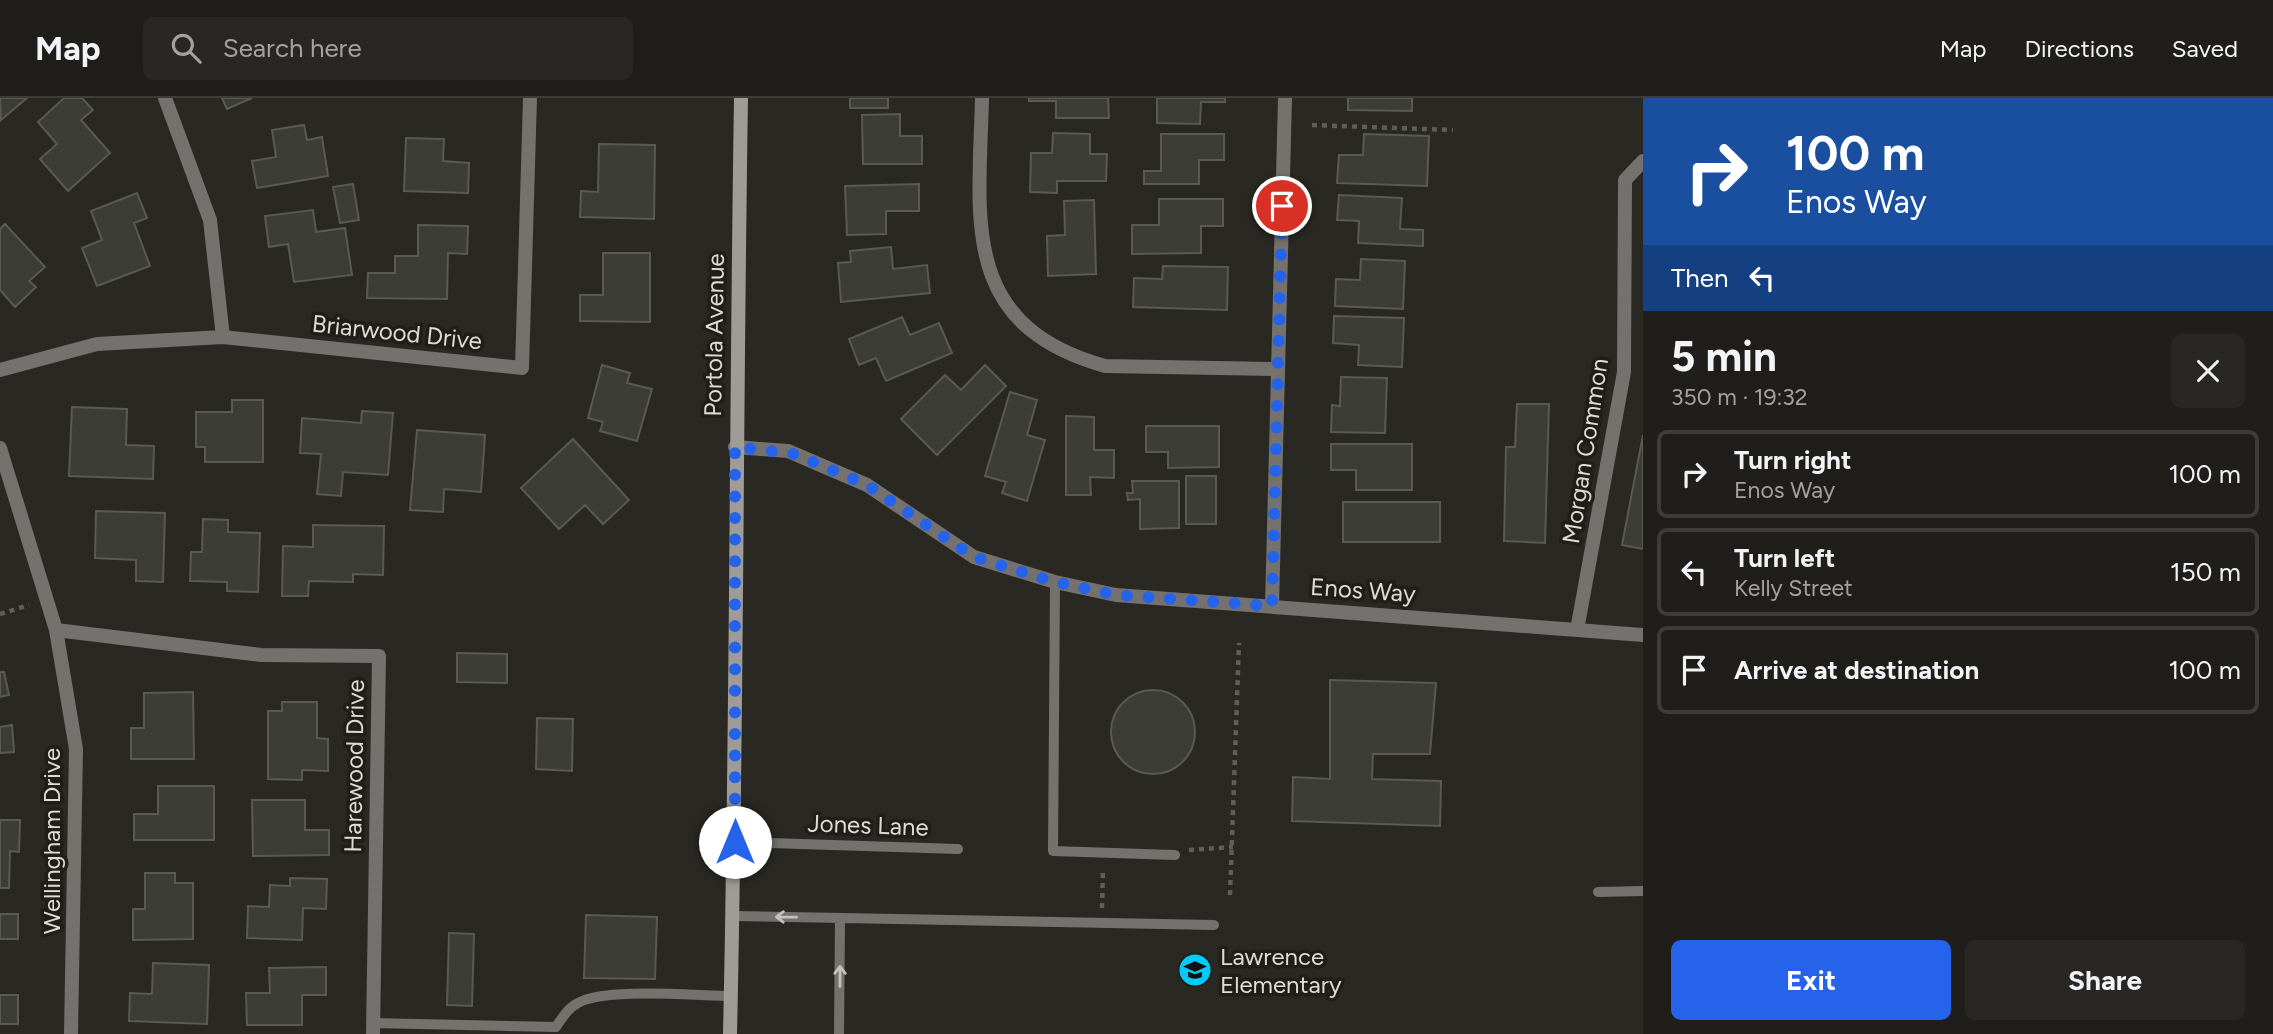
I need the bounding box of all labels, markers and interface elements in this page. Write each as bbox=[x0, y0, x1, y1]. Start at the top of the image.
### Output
search box bbox=[143, 17, 633, 80]
text: Map bbox=[35, 29, 101, 68]
icon: search bbox=[167, 29, 205, 67]
text: Search here bbox=[223, 32, 362, 64]
text: Map bbox=[1940, 34, 1986, 63]
text: Directions bbox=[2024, 34, 2134, 63]
text: Saved bbox=[2172, 34, 2238, 63]
text: 100 m bbox=[1786, 123, 1925, 182]
icon: right bbox=[1671, 126, 1762, 217]
pin bbox=[1252, 176, 1312, 236]
text: Enos Way bbox=[1786, 183, 1927, 221]
icon: arrive bbox=[1263, 187, 1301, 225]
street label: Portola Avenue bbox=[698, 253, 730, 417]
icon: left bbox=[1743, 259, 1781, 297]
text: Then bbox=[1671, 262, 1729, 294]
street label: Briarwood Drive bbox=[311, 309, 483, 355]
text: 5 min bbox=[1671, 331, 1777, 382]
button: close bbox=[2171, 334, 2245, 408]
street label: Morgan Common bbox=[1556, 356, 1614, 546]
text: 350 m · 19:32 bbox=[1671, 383, 1808, 411]
text: Turn right bbox=[1734, 444, 1851, 476]
icon: right bbox=[1675, 455, 1713, 493]
text: 100 m bbox=[2168, 458, 2241, 490]
text: Enos Way bbox=[1734, 476, 1835, 504]
text: Turn left bbox=[1734, 542, 1835, 574]
icon: left bbox=[1675, 553, 1713, 591]
text: 150 m bbox=[2170, 556, 2241, 588]
street label: Enos Way bbox=[1309, 572, 1417, 608]
text: Kelly Street bbox=[1734, 574, 1853, 602]
icon: arrive bbox=[1675, 651, 1713, 689]
text: Arrive at destination bbox=[1734, 654, 1979, 686]
text: 100 m bbox=[2168, 654, 2241, 686]
street label: Harewood Drive bbox=[338, 679, 370, 853]
street label: Wellingham Drive bbox=[37, 748, 66, 934]
position arrow bbox=[698, 805, 772, 879]
street label: Jones Lane bbox=[807, 808, 929, 842]
one-way arrow bbox=[775, 910, 798, 923]
button: Exit bbox=[1671, 940, 1951, 1020]
button: Share bbox=[1965, 940, 2245, 1020]
place label: Lawrence Elementary bbox=[1220, 942, 1342, 999]
school or university icon: Lawrence Elementary bbox=[1176, 951, 1214, 989]
one-way arrow bbox=[833, 965, 846, 988]

